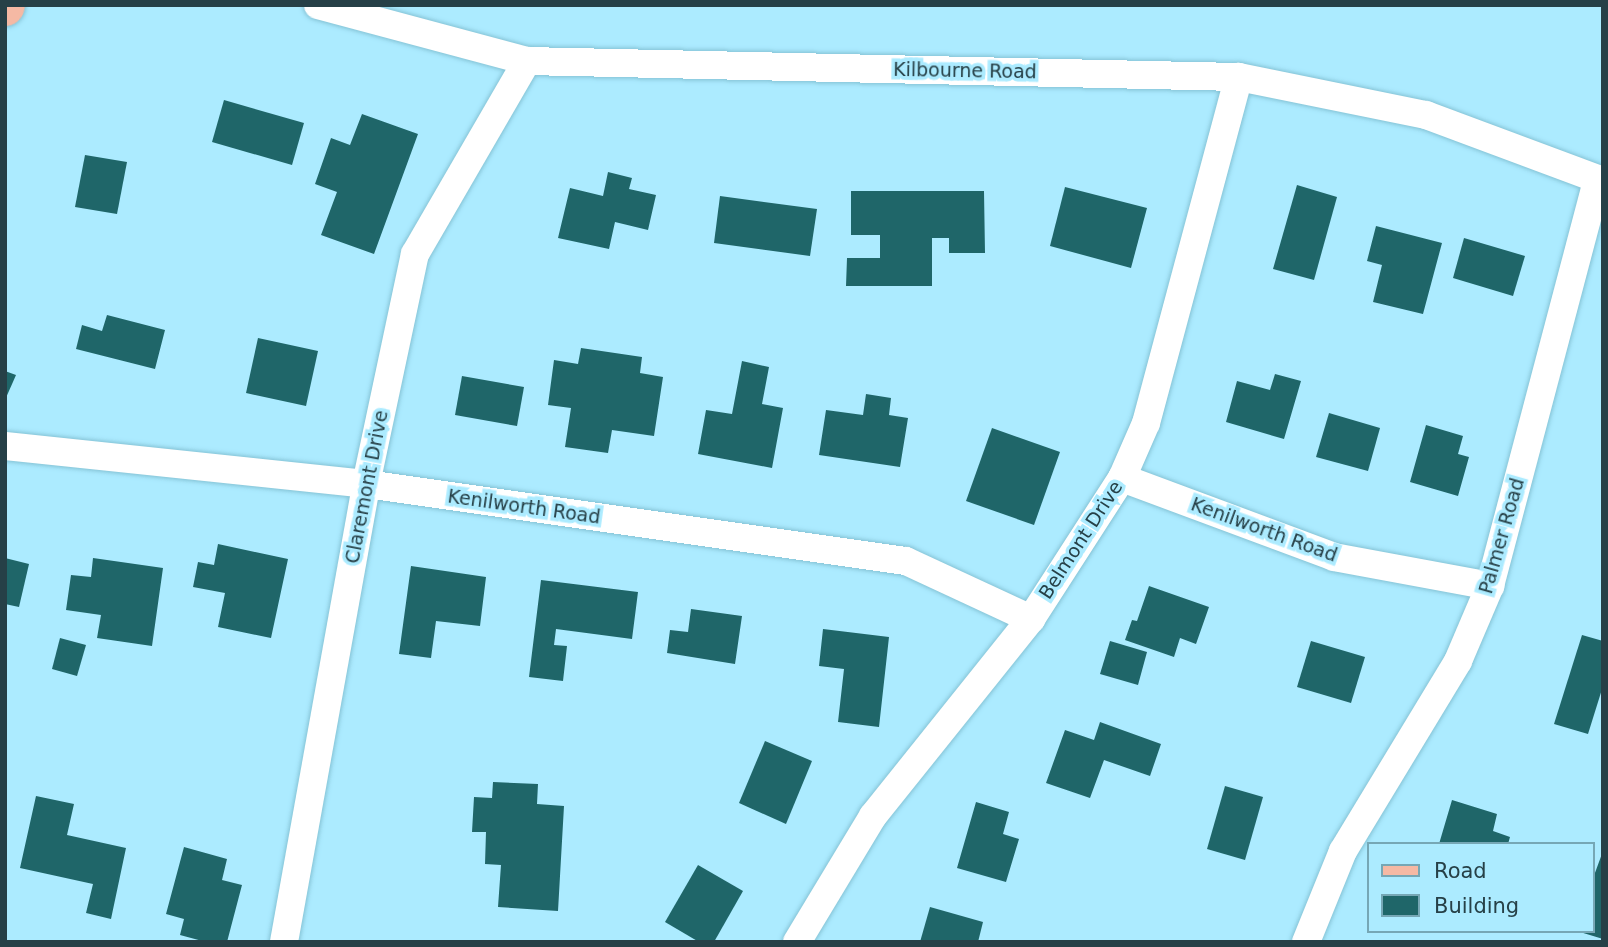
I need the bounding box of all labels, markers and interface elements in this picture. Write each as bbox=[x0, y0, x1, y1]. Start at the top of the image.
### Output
street label: Kilbourne Road bbox=[893, 58, 1037, 84]
street label: Claremont Drive bbox=[341, 408, 393, 566]
street label: Palmer Road bbox=[1475, 476, 1529, 596]
street label: Belmont Drive bbox=[1034, 477, 1128, 603]
street label: Kenilworth Road bbox=[446, 485, 602, 529]
street label: Kenilworth Road bbox=[1188, 493, 1340, 567]
legend bbox=[1366, 842, 1594, 933]
text: Road bbox=[1434, 859, 1487, 883]
text: Building bbox=[1434, 894, 1519, 918]

